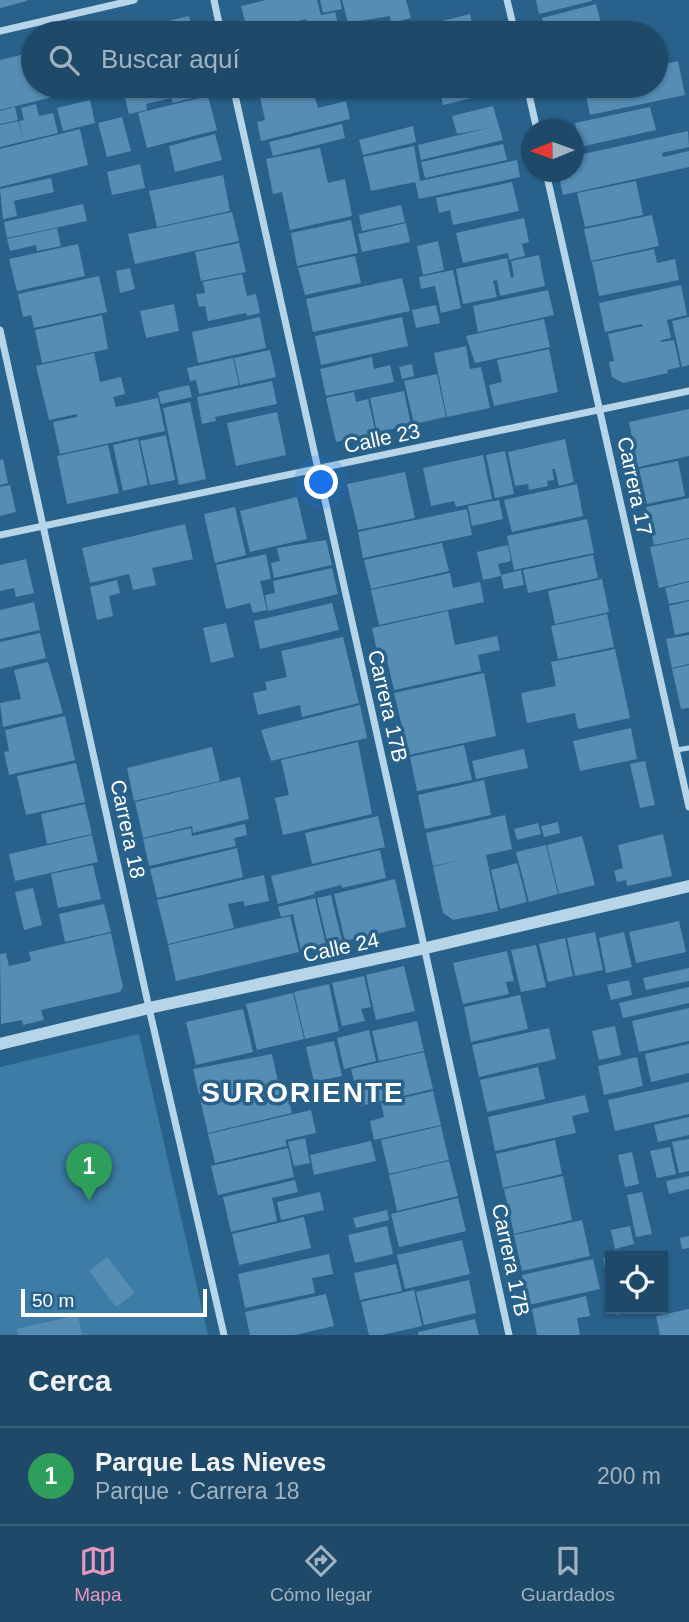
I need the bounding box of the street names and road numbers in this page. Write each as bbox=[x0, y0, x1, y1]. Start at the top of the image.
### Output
street label: Calle 23 bbox=[342, 419, 422, 457]
street label: Carrera 17 bbox=[613, 435, 657, 537]
street label: Carrera 17B bbox=[364, 648, 412, 764]
street label: Carrera 18 bbox=[106, 778, 150, 880]
street label: Calle 24 bbox=[301, 928, 381, 966]
street label: Carrera 17B bbox=[488, 1202, 534, 1318]

